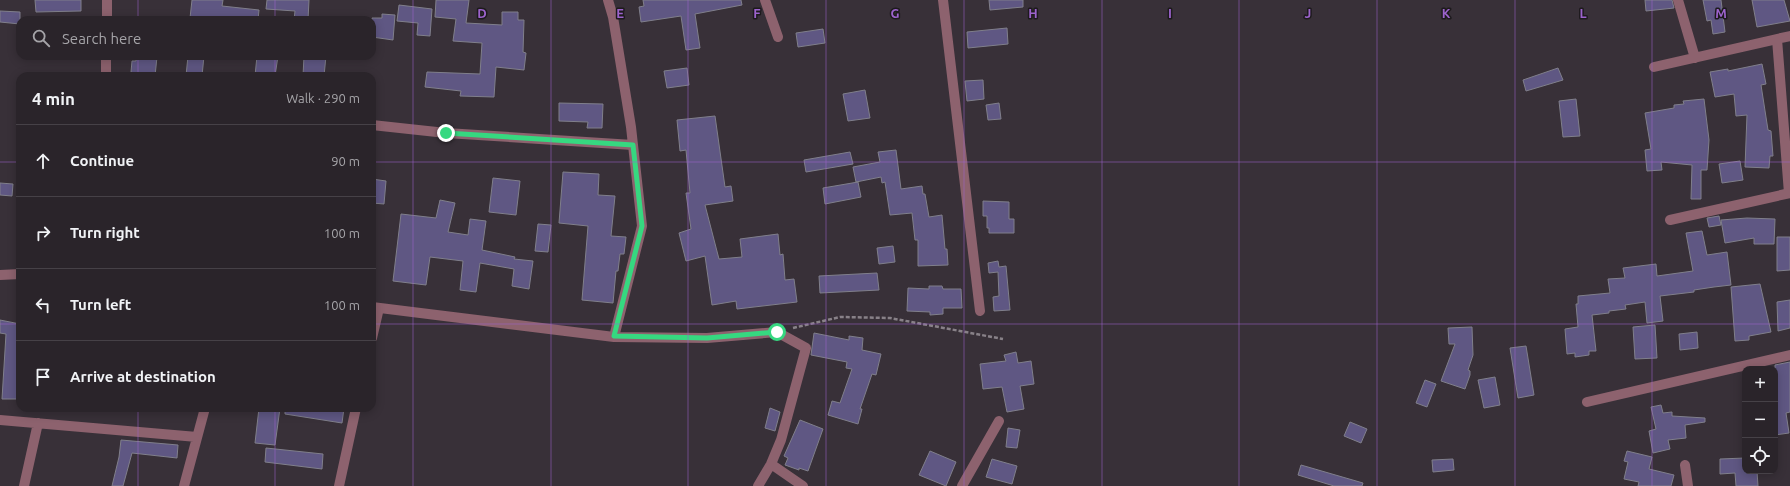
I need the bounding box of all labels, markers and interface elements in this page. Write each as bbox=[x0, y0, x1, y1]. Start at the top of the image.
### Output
text: D bbox=[477, 6, 487, 20]
text: E bbox=[616, 6, 624, 20]
text: F bbox=[753, 6, 761, 20]
text: G bbox=[891, 6, 900, 20]
text: H bbox=[1028, 6, 1038, 20]
text: I bbox=[1168, 6, 1172, 20]
text: J bbox=[1305, 6, 1311, 20]
text: K bbox=[1442, 6, 1451, 20]
text: L bbox=[1579, 6, 1587, 20]
text: M bbox=[1715, 6, 1727, 20]
search box bbox=[16, 16, 376, 60]
icon: search bbox=[30, 27, 52, 49]
text: Search here bbox=[62, 30, 141, 47]
text: 4 min bbox=[32, 89, 75, 108]
text: Walk · 290 m bbox=[286, 91, 360, 105]
route end bbox=[437, 124, 455, 142]
icon: ahead bbox=[32, 150, 54, 172]
text: Continue bbox=[70, 152, 134, 169]
text: 90 m bbox=[331, 154, 360, 168]
icon: right bbox=[32, 222, 54, 244]
text: Turn right bbox=[70, 224, 140, 241]
text: 100 m bbox=[324, 226, 360, 240]
icon: left bbox=[32, 294, 54, 316]
text: Turn left bbox=[70, 296, 131, 313]
text: 100 m bbox=[324, 298, 360, 312]
route start bbox=[768, 323, 786, 341]
icon: arrive bbox=[32, 366, 54, 388]
map controls bbox=[1742, 366, 1778, 474]
button: + bbox=[1742, 366, 1778, 402]
text: Arrive at destination bbox=[70, 368, 216, 385]
button: − bbox=[1742, 402, 1778, 438]
button: locate bbox=[1742, 438, 1778, 474]

